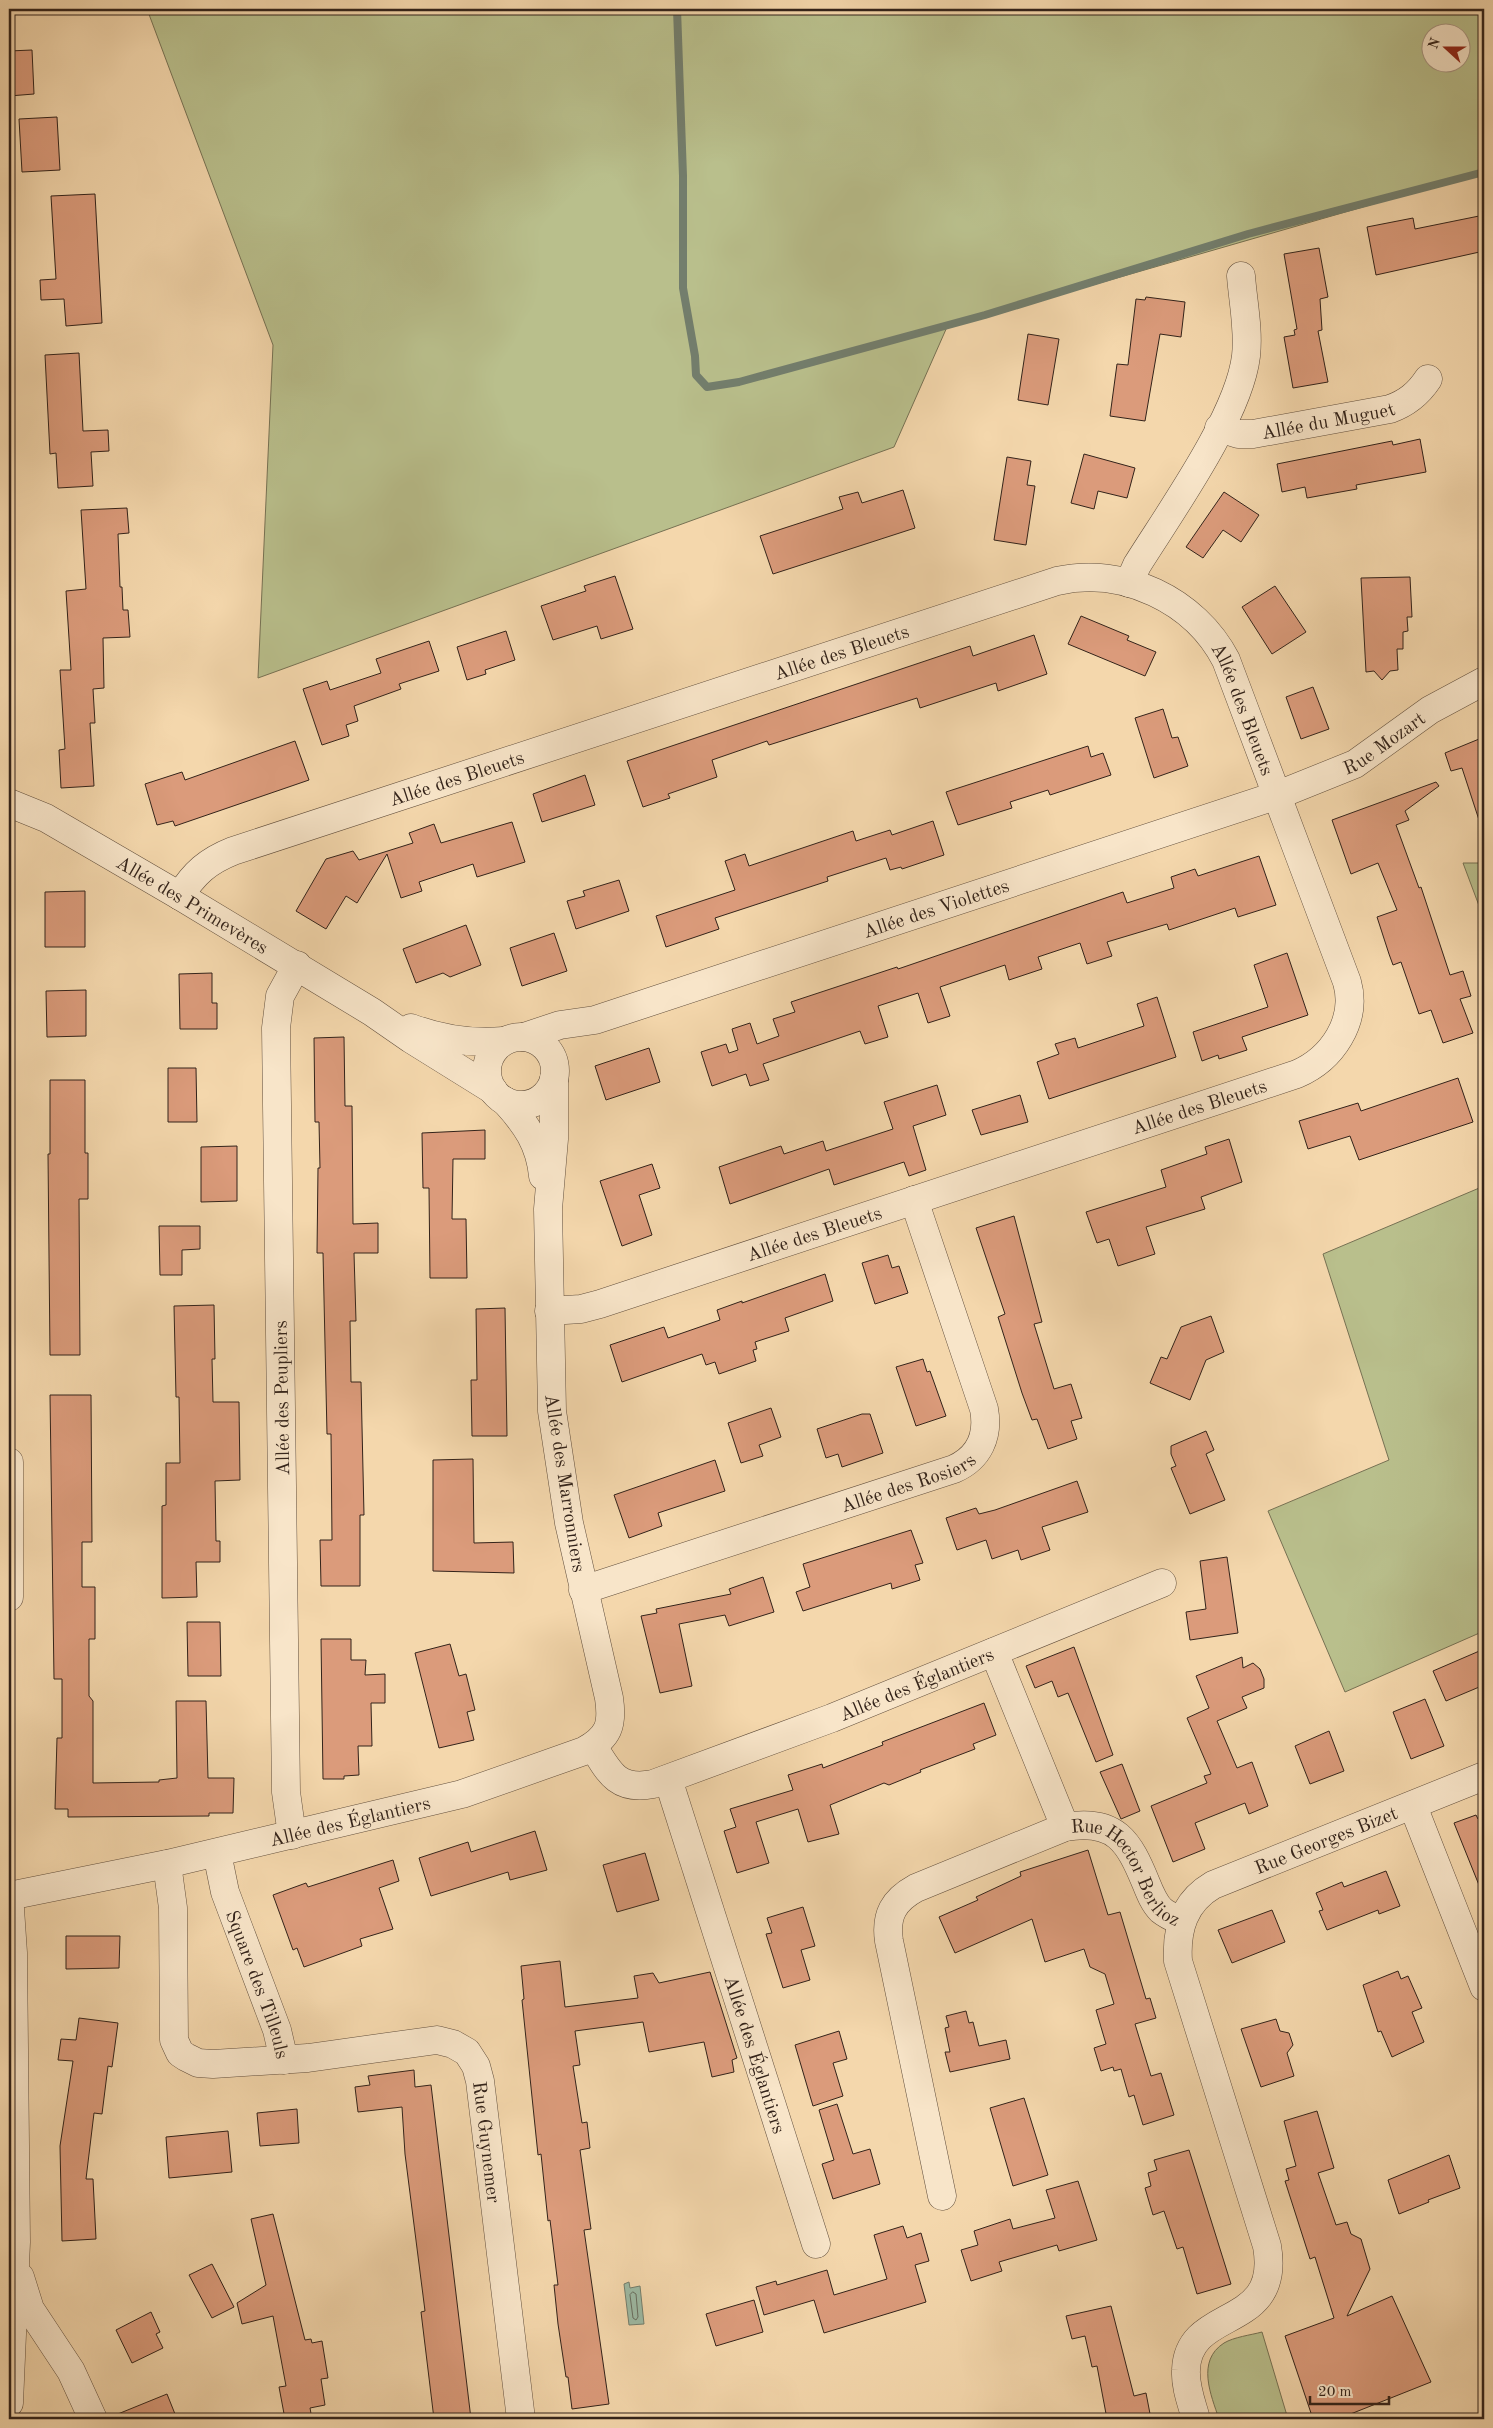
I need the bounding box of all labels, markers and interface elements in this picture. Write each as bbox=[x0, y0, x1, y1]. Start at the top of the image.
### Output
north arrow bbox=[1420, 22, 1470, 72]
text: N bbox=[1426, 36, 1443, 51]
street label: Allée du Muguet bbox=[1260, 401, 1398, 444]
street label: Allée des Bleuets bbox=[772, 623, 912, 685]
street label: Allée des Bleuets bbox=[1206, 640, 1276, 779]
street label: Rue Mozart bbox=[1341, 710, 1430, 780]
street label: Allée des Bleuets bbox=[387, 749, 527, 811]
street label: Allée des Primevères bbox=[112, 854, 270, 959]
street label: Allée des Violettes bbox=[861, 877, 1012, 943]
street label: Allée des Bleuets bbox=[1130, 1078, 1270, 1139]
street label: Allée des Bleuets bbox=[745, 1205, 885, 1266]
street label: Allée des Peupliers bbox=[273, 1320, 294, 1476]
street label: Allée des Marronniers bbox=[540, 1393, 587, 1574]
street label: Allée des Rosiers bbox=[839, 1451, 980, 1517]
street label: Allée des Églantiers bbox=[837, 1646, 997, 1726]
street label: Allée des Églantiers bbox=[268, 1795, 433, 1851]
street label: Rue Georges Bizet bbox=[1253, 1805, 1401, 1879]
street label: Rue Hector Berlioz bbox=[1070, 1818, 1182, 1931]
street label: Square des Tilleuls bbox=[221, 1908, 290, 2061]
street label: Allée des Églantiers bbox=[719, 1974, 787, 2136]
street label: Rue Guynemer bbox=[468, 2080, 502, 2204]
scale bar bbox=[1310, 2373, 1389, 2405]
text: 20 m bbox=[1318, 2385, 1352, 2400]

